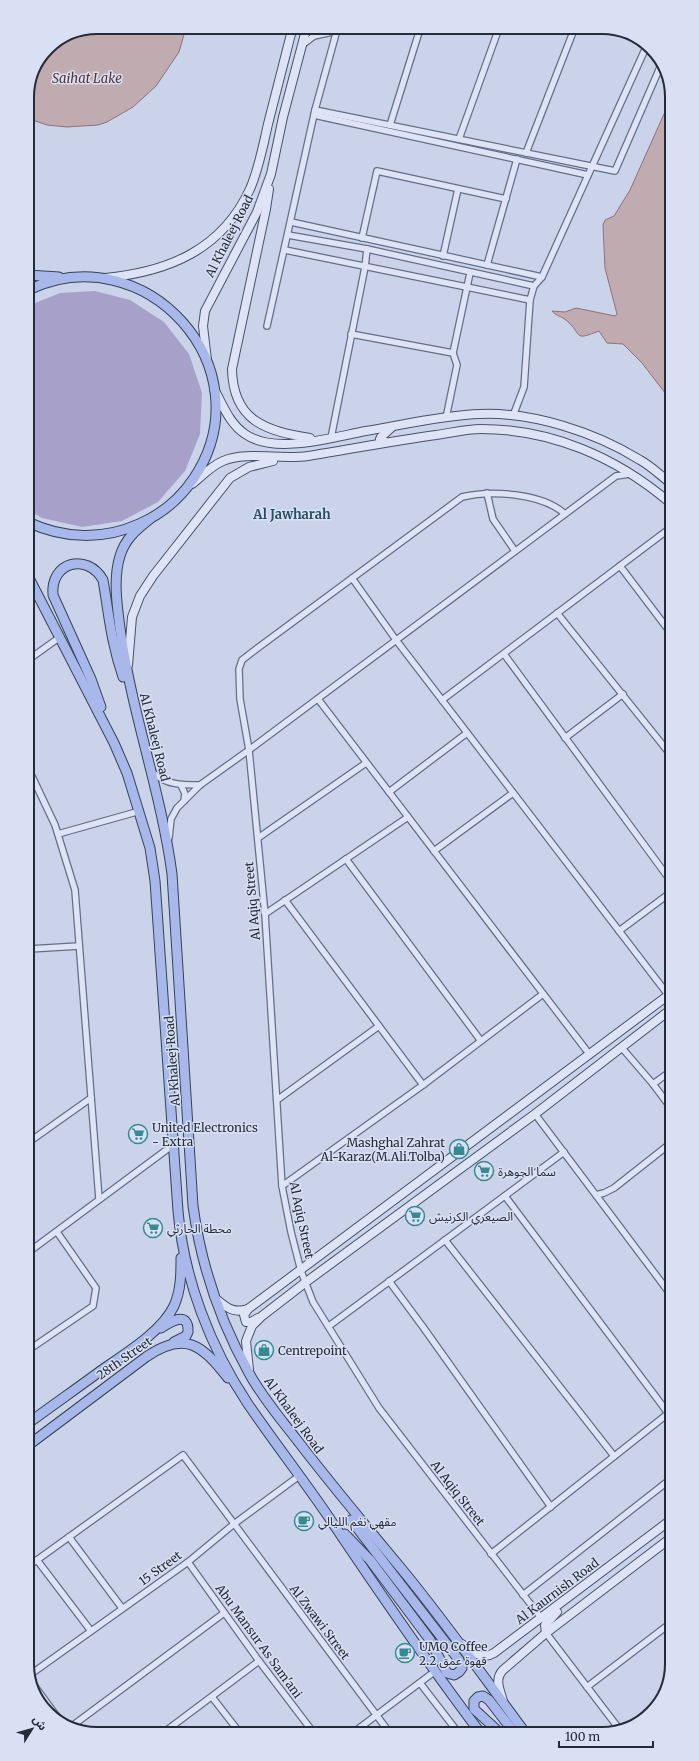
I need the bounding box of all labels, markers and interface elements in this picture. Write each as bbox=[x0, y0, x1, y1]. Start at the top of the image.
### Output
water label: Saihat Lake bbox=[52, 70, 122, 87]
street label: Al Khaleej Road bbox=[201, 192, 256, 281]
district label: Al Jawharah bbox=[252, 506, 331, 523]
street label: Al Khaleej Road bbox=[137, 690, 173, 783]
street label: Al Aqiq Street bbox=[241, 861, 263, 942]
street label: Al Khaleej Road bbox=[161, 1015, 183, 1108]
place label: United Electronics - Extra bbox=[152, 1120, 258, 1149]
supermarket icon: United Electronics - Extra bbox=[127, 1123, 149, 1145]
place label: Mashghal Zahrat Al-Karaz(M.Ali.Tolba) bbox=[320, 1135, 445, 1164]
shop icon: Mashghal Zahrat Al-Karaz(M.Ali.Tolba) bbox=[448, 1138, 470, 1160]
supermarket icon: سما الجوهرة bbox=[473, 1160, 495, 1182]
place label: سما الجوهرة bbox=[498, 1164, 556, 1179]
street label: Al Aqiq Street bbox=[286, 1179, 318, 1260]
supermarket icon: الصيعري الكرنيش bbox=[404, 1205, 426, 1227]
place label: الصيعري الكرنيش bbox=[429, 1209, 513, 1226]
supermarket icon: محطة الحارثي bbox=[142, 1217, 164, 1239]
place label: محطة الحارثي bbox=[167, 1221, 232, 1238]
street label: 28th Street bbox=[94, 1333, 155, 1382]
shop icon: Centrepoint bbox=[253, 1339, 275, 1361]
place label: Centrepoint bbox=[278, 1343, 347, 1358]
street label: Al Khaleej Road bbox=[261, 1373, 327, 1456]
street label: Al Aqiq Street bbox=[427, 1457, 488, 1529]
cafe icon: مقهي نغم الليالي bbox=[293, 1510, 315, 1532]
place label: مقهي نغم الليالي bbox=[318, 1514, 397, 1531]
street label: 15 Street bbox=[136, 1547, 185, 1589]
street label: Al Kaurnish Road bbox=[512, 1555, 602, 1628]
street label: Abu Mansur As Sam'ani bbox=[212, 1580, 305, 1701]
street label: Al Zwawi Street bbox=[286, 1581, 353, 1663]
place label: UMQ Coffee 2.2 قهوة عمق bbox=[419, 1639, 488, 1669]
cafe icon: UMQ Coffee 2.2 قهوة عمق bbox=[394, 1642, 416, 1664]
north arrow bbox=[12, 1709, 52, 1749]
text: ش bbox=[30, 1713, 50, 1733]
scale bar bbox=[559, 1723, 653, 1749]
text: 100 m bbox=[565, 1729, 600, 1744]

